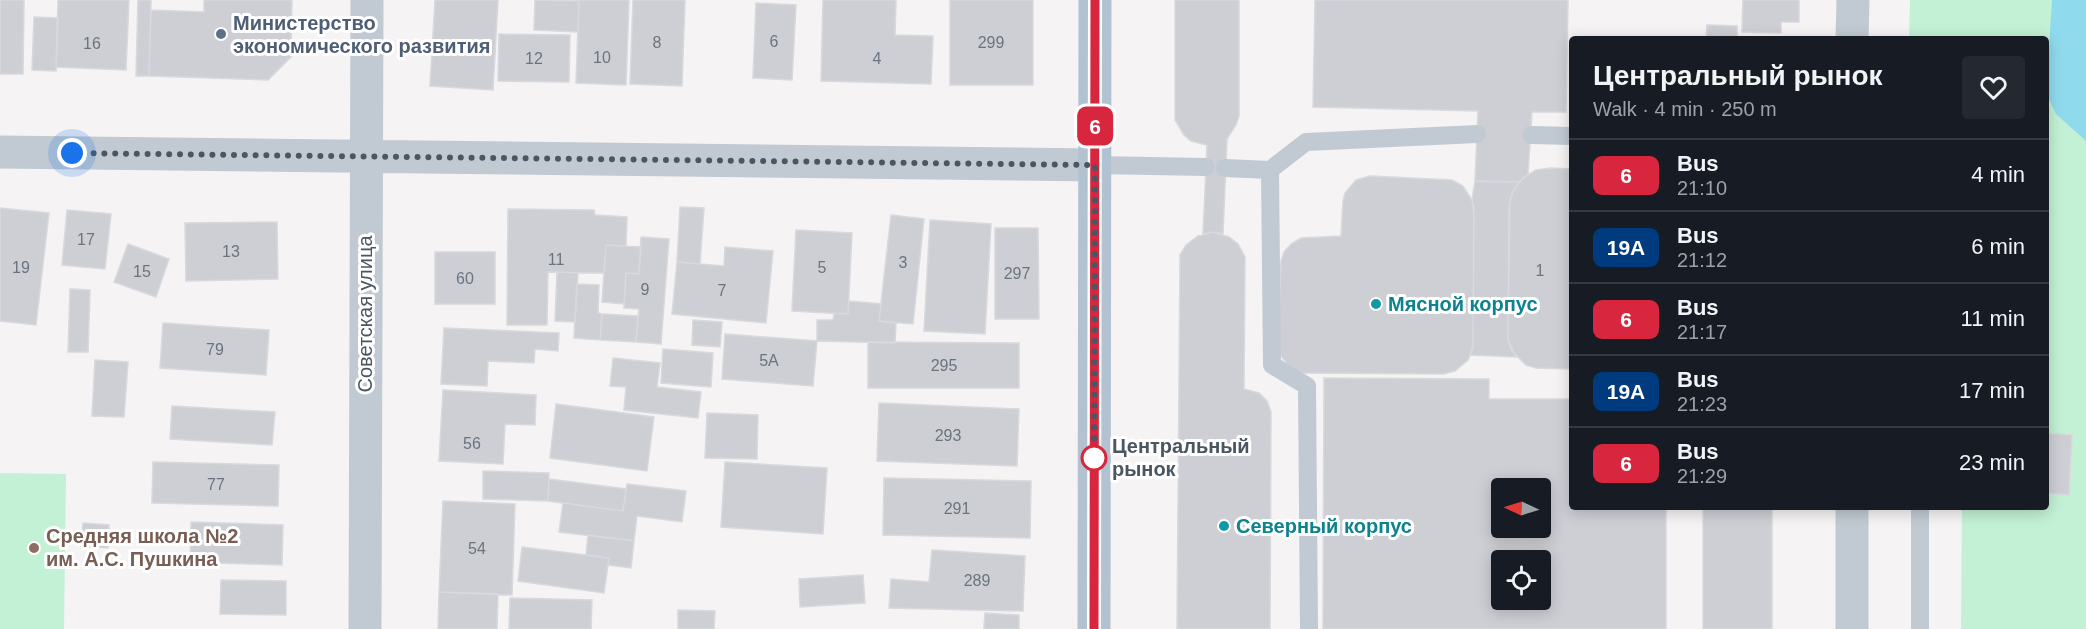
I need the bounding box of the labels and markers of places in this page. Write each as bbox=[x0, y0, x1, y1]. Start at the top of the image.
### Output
place label: Министерство экономического развития bbox=[233, 12, 490, 57]
marker: Министерство экономического развития bbox=[214, 27, 228, 41]
place label: Мясной корпус bbox=[1388, 293, 1538, 315]
marker: Мясной корпус bbox=[1369, 297, 1383, 311]
place label: Центральный рынок bbox=[1112, 435, 1250, 480]
marker: Центральный рынок bbox=[1081, 445, 1107, 471]
place label: Северный корпус bbox=[1236, 515, 1412, 537]
marker: Северный корпус bbox=[1217, 519, 1231, 533]
place label: Средняя школа №2 им. А.С. Пушкина bbox=[46, 525, 238, 570]
marker: Средняя школа №2 им. А.С. Пушкина bbox=[27, 541, 41, 555]

